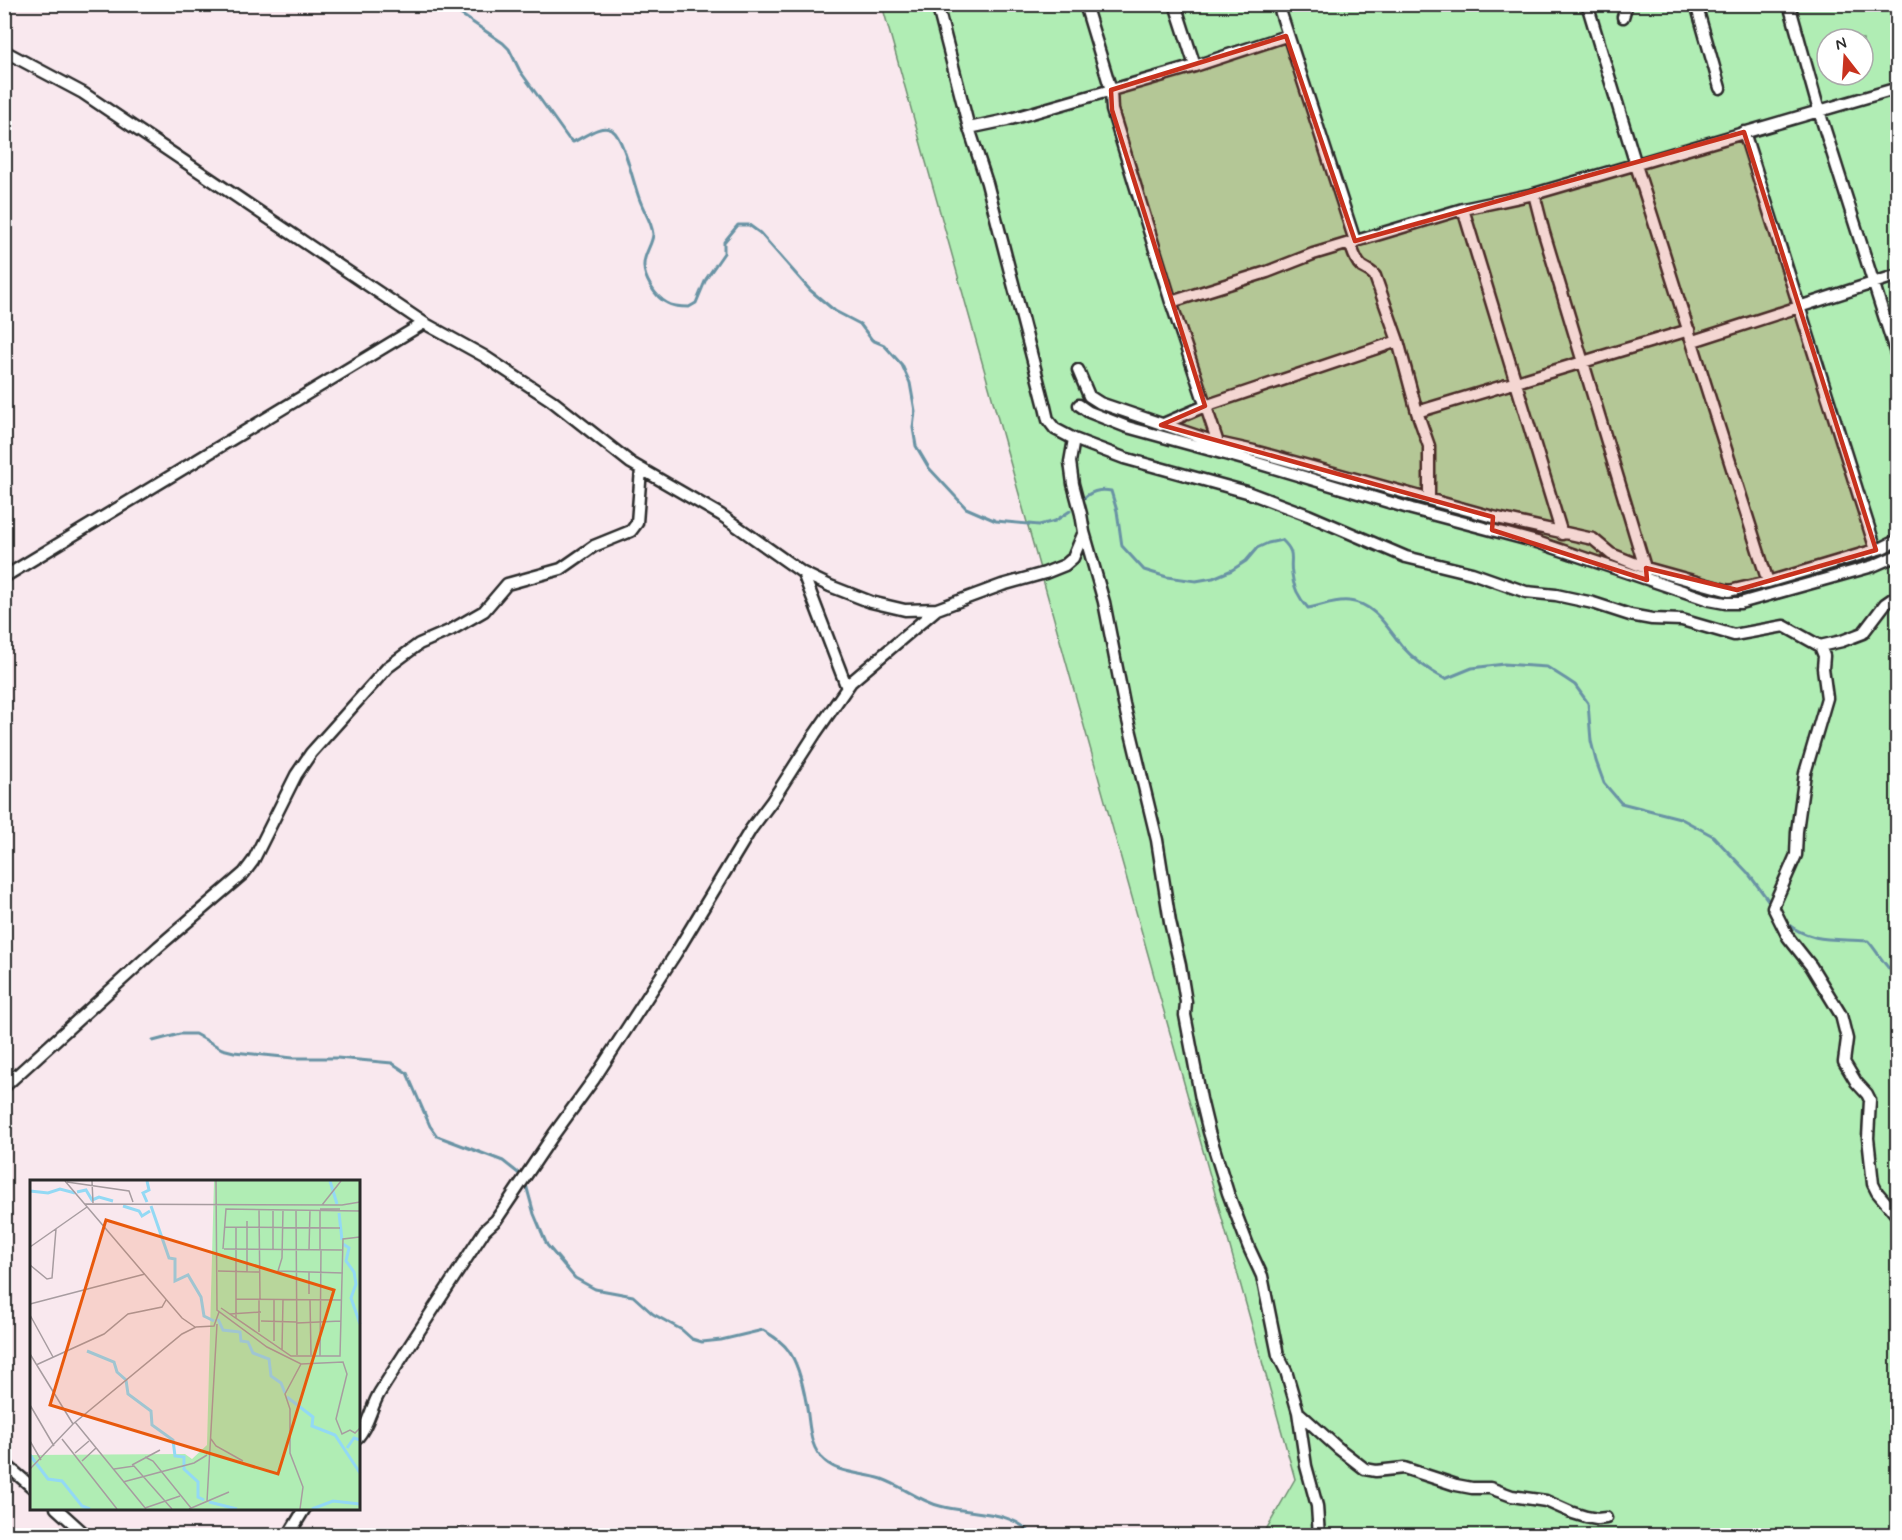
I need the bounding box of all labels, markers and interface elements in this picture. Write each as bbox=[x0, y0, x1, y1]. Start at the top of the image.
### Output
north arrow bbox=[1815, 27, 1875, 87]
text: N bbox=[1833, 32, 1849, 56]
inset map bbox=[30, 1180, 360, 1510]

